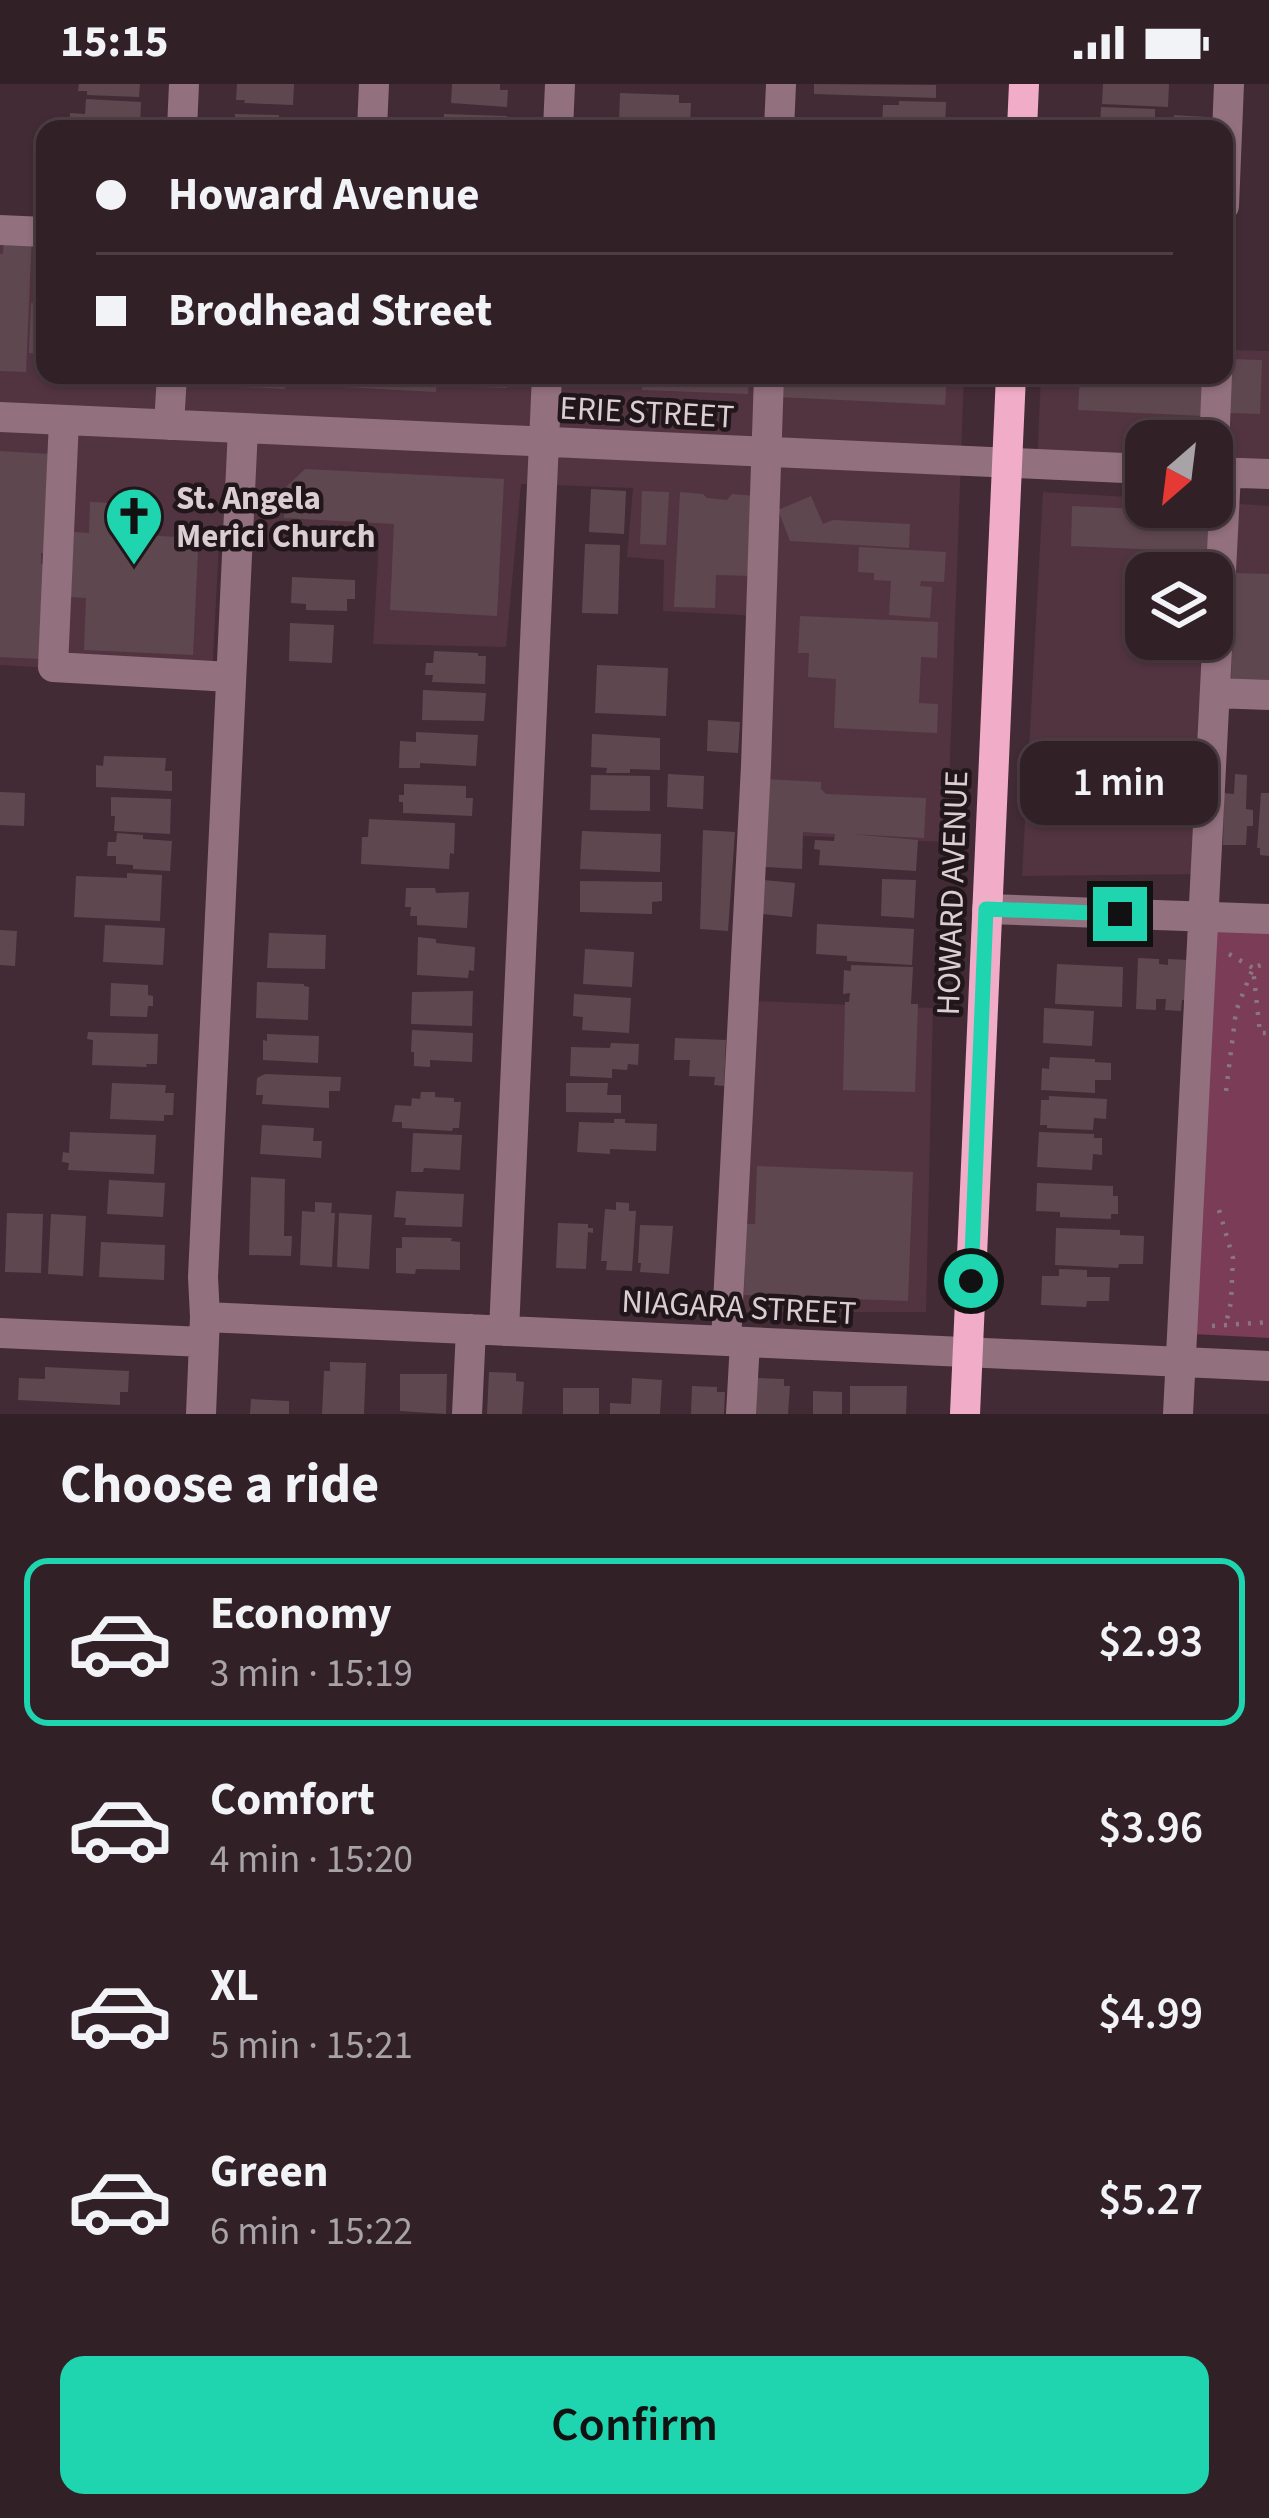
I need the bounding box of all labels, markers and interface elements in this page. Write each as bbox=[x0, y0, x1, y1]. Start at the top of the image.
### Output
text: 15:15 bbox=[60, 10, 169, 74]
text: Howard Avenue bbox=[168, 163, 480, 227]
text: Brodhead Street bbox=[168, 279, 492, 343]
street label: ERIE STREET bbox=[558, 384, 735, 441]
north arrow bbox=[1125, 420, 1233, 528]
map controls bbox=[1125, 420, 1233, 660]
place label: St. Angela Merici Church bbox=[176, 475, 376, 560]
church icon: St. Angela Merici Church bbox=[103, 485, 165, 567]
button: layers bbox=[1125, 552, 1233, 660]
callout: 1 min bbox=[1021, 740, 1219, 824]
text: 1 min bbox=[1073, 755, 1165, 811]
street label: HOWARD AVENUE bbox=[925, 770, 980, 1016]
route end bbox=[1093, 887, 1147, 941]
route start bbox=[944, 1254, 998, 1308]
street label: NIAGARA STREET bbox=[620, 1278, 857, 1337]
text: Choose a ride bbox=[60, 1447, 379, 1524]
text: Economy bbox=[210, 1582, 392, 1646]
icon: car bbox=[66, 1588, 174, 1696]
text: $2.93 bbox=[1098, 1610, 1203, 1674]
text: 3 min · 15:19 bbox=[210, 1646, 413, 1702]
text: Comfort bbox=[210, 1768, 375, 1832]
icon: car bbox=[66, 1774, 174, 1882]
text: $3.96 bbox=[1098, 1796, 1203, 1860]
text: 4 min · 15:20 bbox=[210, 1832, 413, 1888]
text: XL bbox=[210, 1954, 259, 2018]
icon: car bbox=[66, 1960, 174, 2068]
text: $4.99 bbox=[1098, 1982, 1203, 2046]
text: 5 min · 15:21 bbox=[210, 2018, 413, 2074]
text: Green bbox=[210, 2140, 329, 2204]
icon: car bbox=[66, 2146, 174, 2254]
text: $5.27 bbox=[1098, 2168, 1203, 2232]
text: 6 min · 15:22 bbox=[210, 2204, 413, 2260]
button: Confirm bbox=[60, 2356, 1209, 2494]

